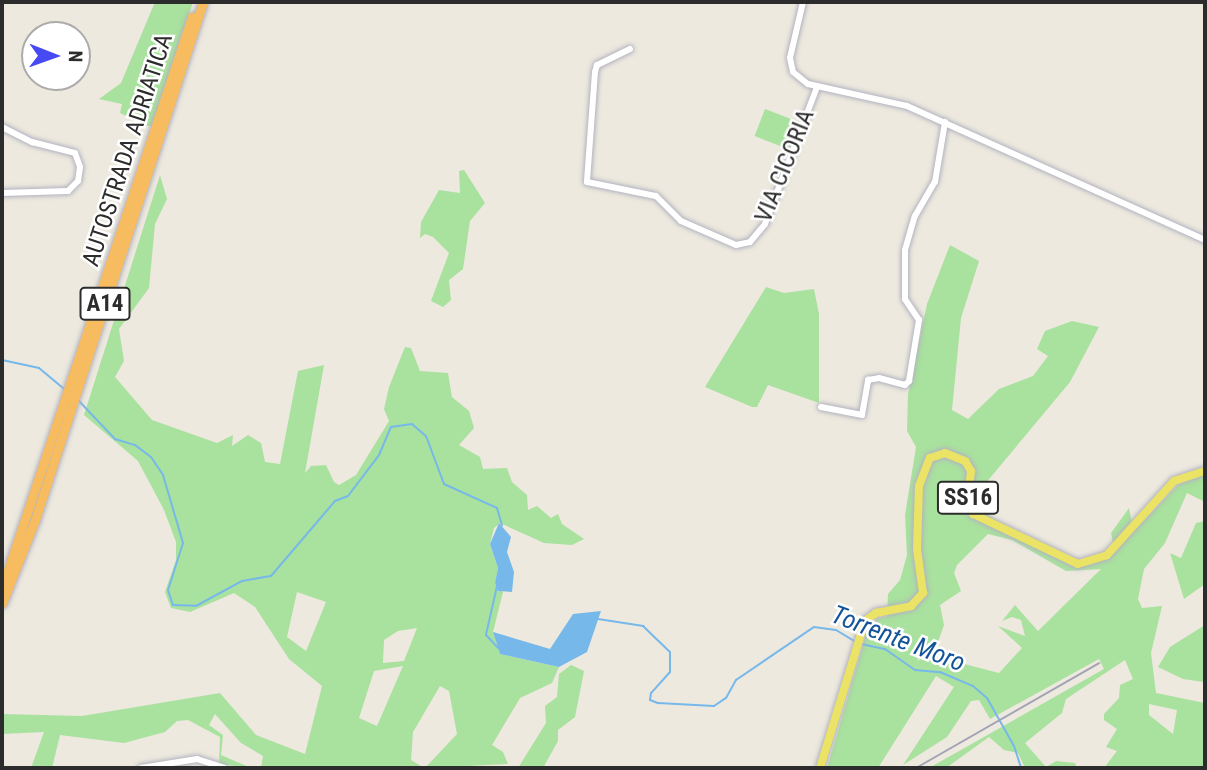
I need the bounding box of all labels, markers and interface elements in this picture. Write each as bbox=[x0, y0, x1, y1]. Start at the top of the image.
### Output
north arrow bbox=[21, 21, 91, 91]
street label: AUTOSTRADA ADRIATICA bbox=[77, 30, 179, 270]
text: N bbox=[64, 50, 87, 62]
street label: VIA CICORIA bbox=[749, 105, 821, 227]
road number: A14 bbox=[79, 284, 131, 324]
road number: SS16 bbox=[936, 478, 1000, 518]
water label: Torrente Moro bbox=[827, 599, 969, 679]

